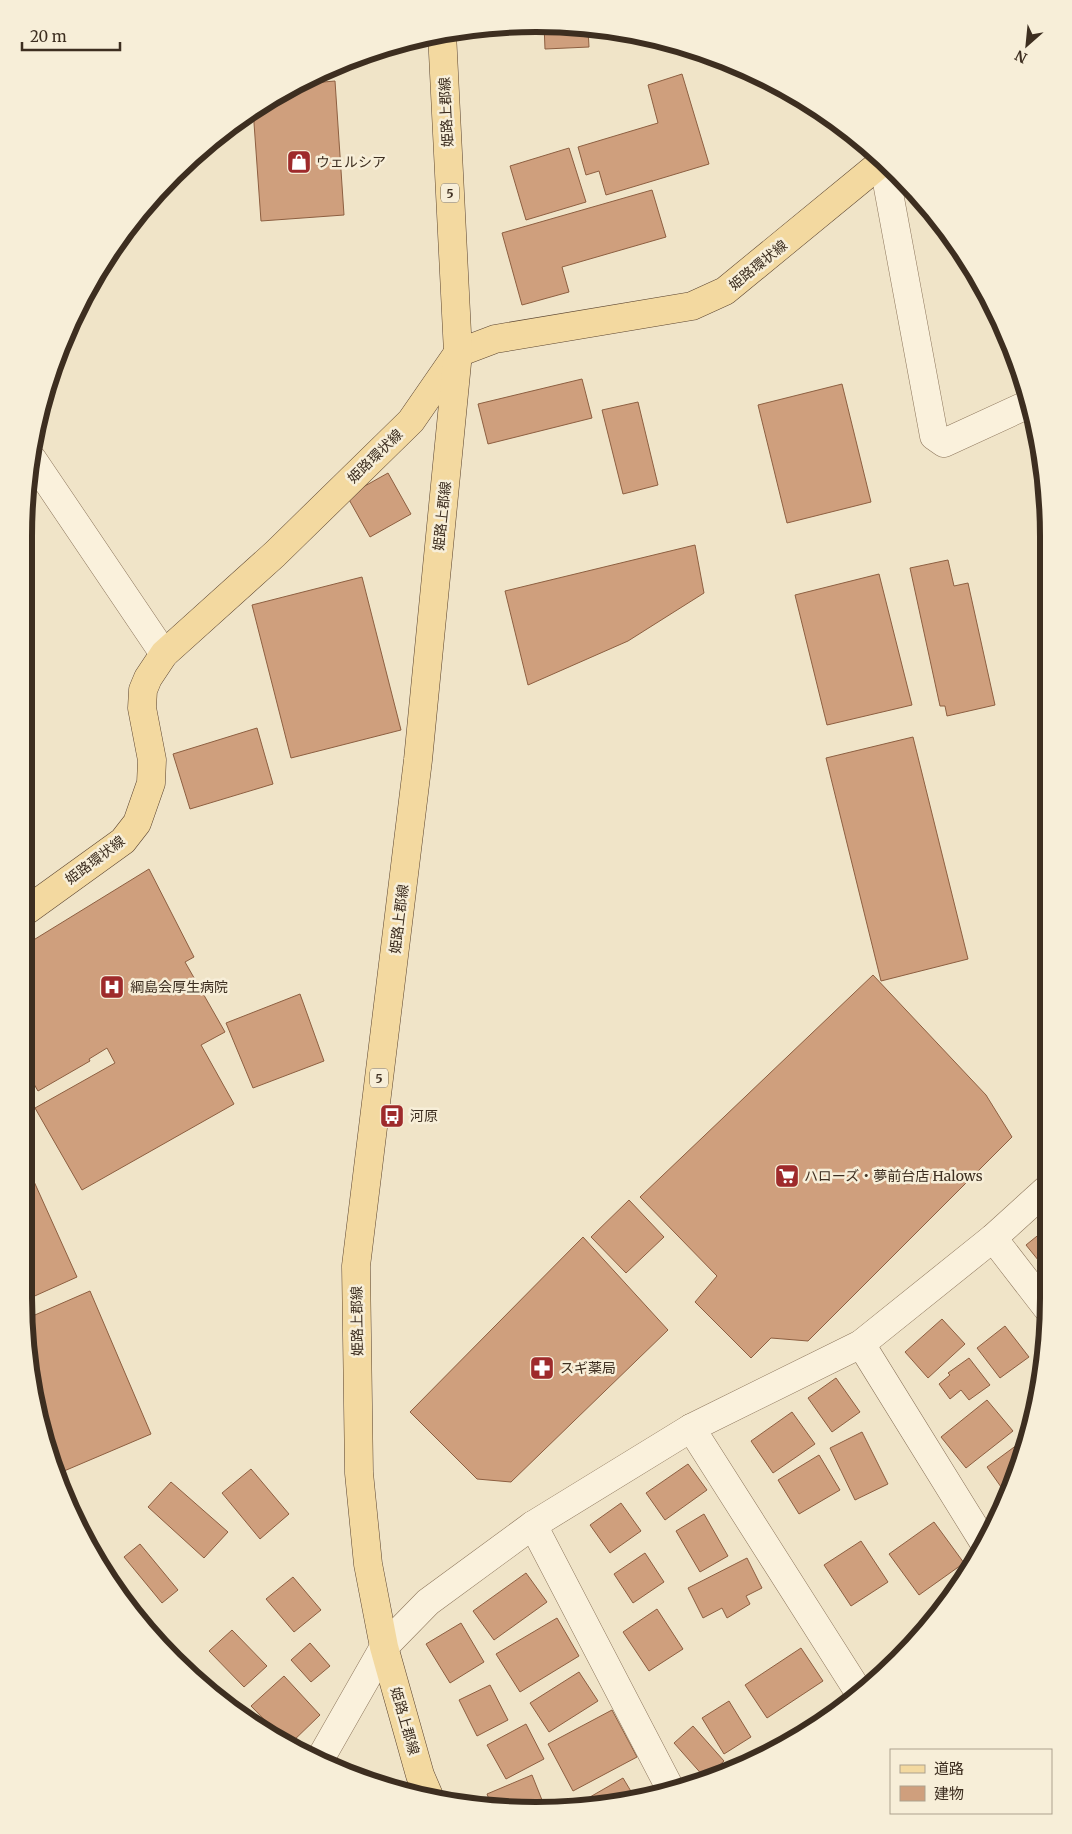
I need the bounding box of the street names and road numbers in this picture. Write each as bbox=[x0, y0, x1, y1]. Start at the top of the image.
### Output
street label: 姫路上郡線 bbox=[435, 77, 457, 147]
road number: 5 bbox=[441, 184, 459, 202]
street label: 姫路環状線 bbox=[725, 236, 791, 294]
street label: 姫路環状線 bbox=[344, 425, 406, 487]
street label: 姫路上郡線 bbox=[429, 480, 455, 552]
street label: 姫路環状線 bbox=[62, 832, 128, 888]
street label: 姫路上郡線 bbox=[386, 883, 412, 955]
road number: 5 bbox=[370, 1068, 388, 1088]
street label: 姫路上郡線 bbox=[347, 1286, 367, 1356]
street label: 姫路上郡線 bbox=[387, 1685, 423, 1757]

